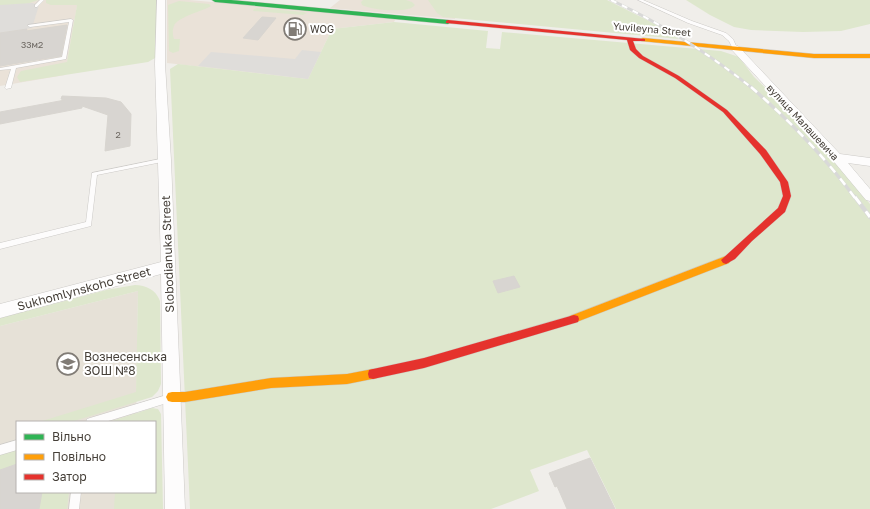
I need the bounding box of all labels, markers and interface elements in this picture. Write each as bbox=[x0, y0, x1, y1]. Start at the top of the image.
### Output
fuel station icon: WOG bbox=[282, 16, 308, 42]
street label: Yuvileyna Street bbox=[612, 20, 692, 38]
place label: WOG bbox=[310, 23, 334, 35]
house number: 33м2 bbox=[21, 39, 43, 50]
street label: вулиця Малашевича bbox=[765, 81, 841, 163]
house number: 2 bbox=[115, 129, 121, 140]
street label: Slobodianuka Street bbox=[158, 195, 177, 313]
street label: Sukhomlynskoho Street bbox=[15, 263, 153, 314]
place label: Вознесенська ЗОШ №8 bbox=[84, 349, 167, 378]
school or university icon: Вознесенська ЗОШ №8 bbox=[55, 351, 81, 377]
legend bbox=[16, 421, 156, 493]
text: Вільно bbox=[52, 429, 91, 444]
text: Повільно bbox=[52, 449, 106, 464]
text: Затор bbox=[52, 469, 87, 484]

